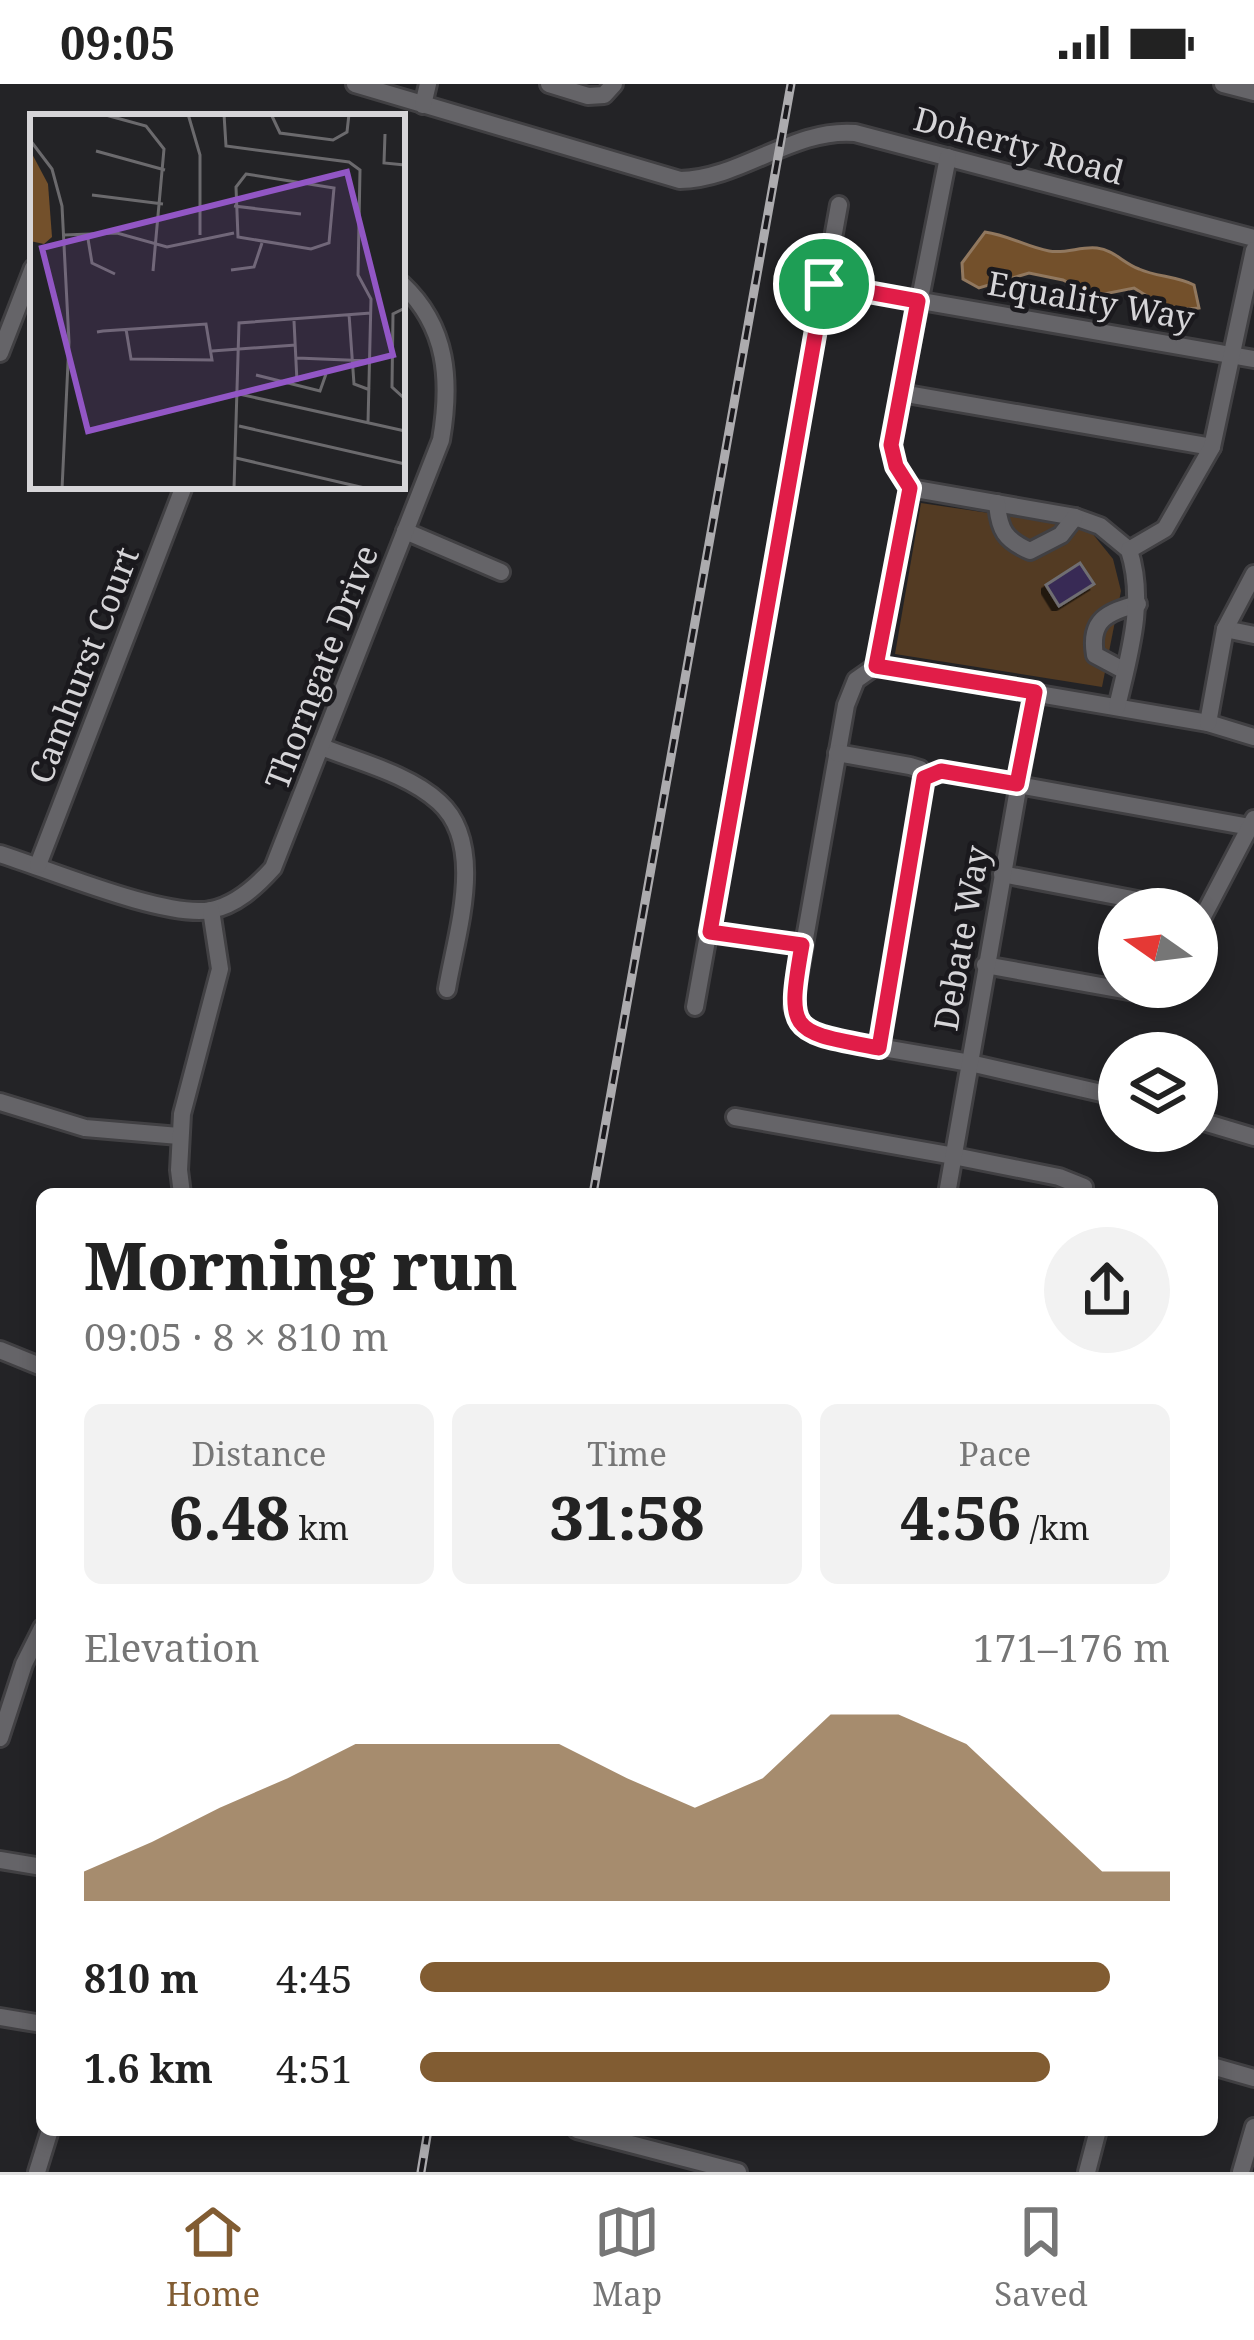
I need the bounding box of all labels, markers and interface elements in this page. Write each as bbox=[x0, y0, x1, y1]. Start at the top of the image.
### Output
text: 09:05 bbox=[60, 12, 175, 73]
street label: Doherty Road bbox=[909, 95, 1129, 195]
inset map bbox=[30, 114, 405, 489]
pin bbox=[773, 233, 875, 335]
icon: arrive bbox=[791, 251, 857, 317]
street label: Equality Way bbox=[984, 260, 1198, 340]
street label: Thorngate Drive bbox=[254, 538, 388, 796]
street label: Camhurst Court bbox=[17, 540, 149, 790]
street label: Debate Way bbox=[923, 842, 999, 1034]
north arrow bbox=[1098, 888, 1218, 1008]
map controls bbox=[1098, 888, 1218, 1152]
button: layers bbox=[1098, 1032, 1218, 1152]
text: Morning run bbox=[84, 1219, 518, 1309]
button: share bbox=[1044, 1227, 1170, 1353]
text: 09:05 · 8 × 810 m bbox=[84, 1309, 389, 1362]
text: Distance bbox=[192, 1431, 326, 1476]
text: Time bbox=[587, 1431, 667, 1476]
text: Pace bbox=[959, 1431, 1031, 1476]
text: 6.48 bbox=[169, 1476, 290, 1558]
text: 31:58 bbox=[550, 1476, 704, 1558]
text: 4:56 bbox=[900, 1476, 1021, 1558]
text: km bbox=[290, 1505, 349, 1550]
text: /km bbox=[1021, 1505, 1090, 1550]
text: Elevation bbox=[84, 1620, 260, 1673]
text: 171–176 m bbox=[973, 1620, 1170, 1673]
text: 810 m bbox=[84, 1951, 199, 2004]
text: 4:45 bbox=[276, 1951, 353, 2004]
text: 1.6 km bbox=[84, 2041, 213, 2094]
text: 4:51 bbox=[276, 2041, 353, 2094]
tab: Home bbox=[166, 2199, 260, 2316]
tab: Map bbox=[592, 2199, 662, 2316]
tab: Saved bbox=[994, 2199, 1088, 2316]

